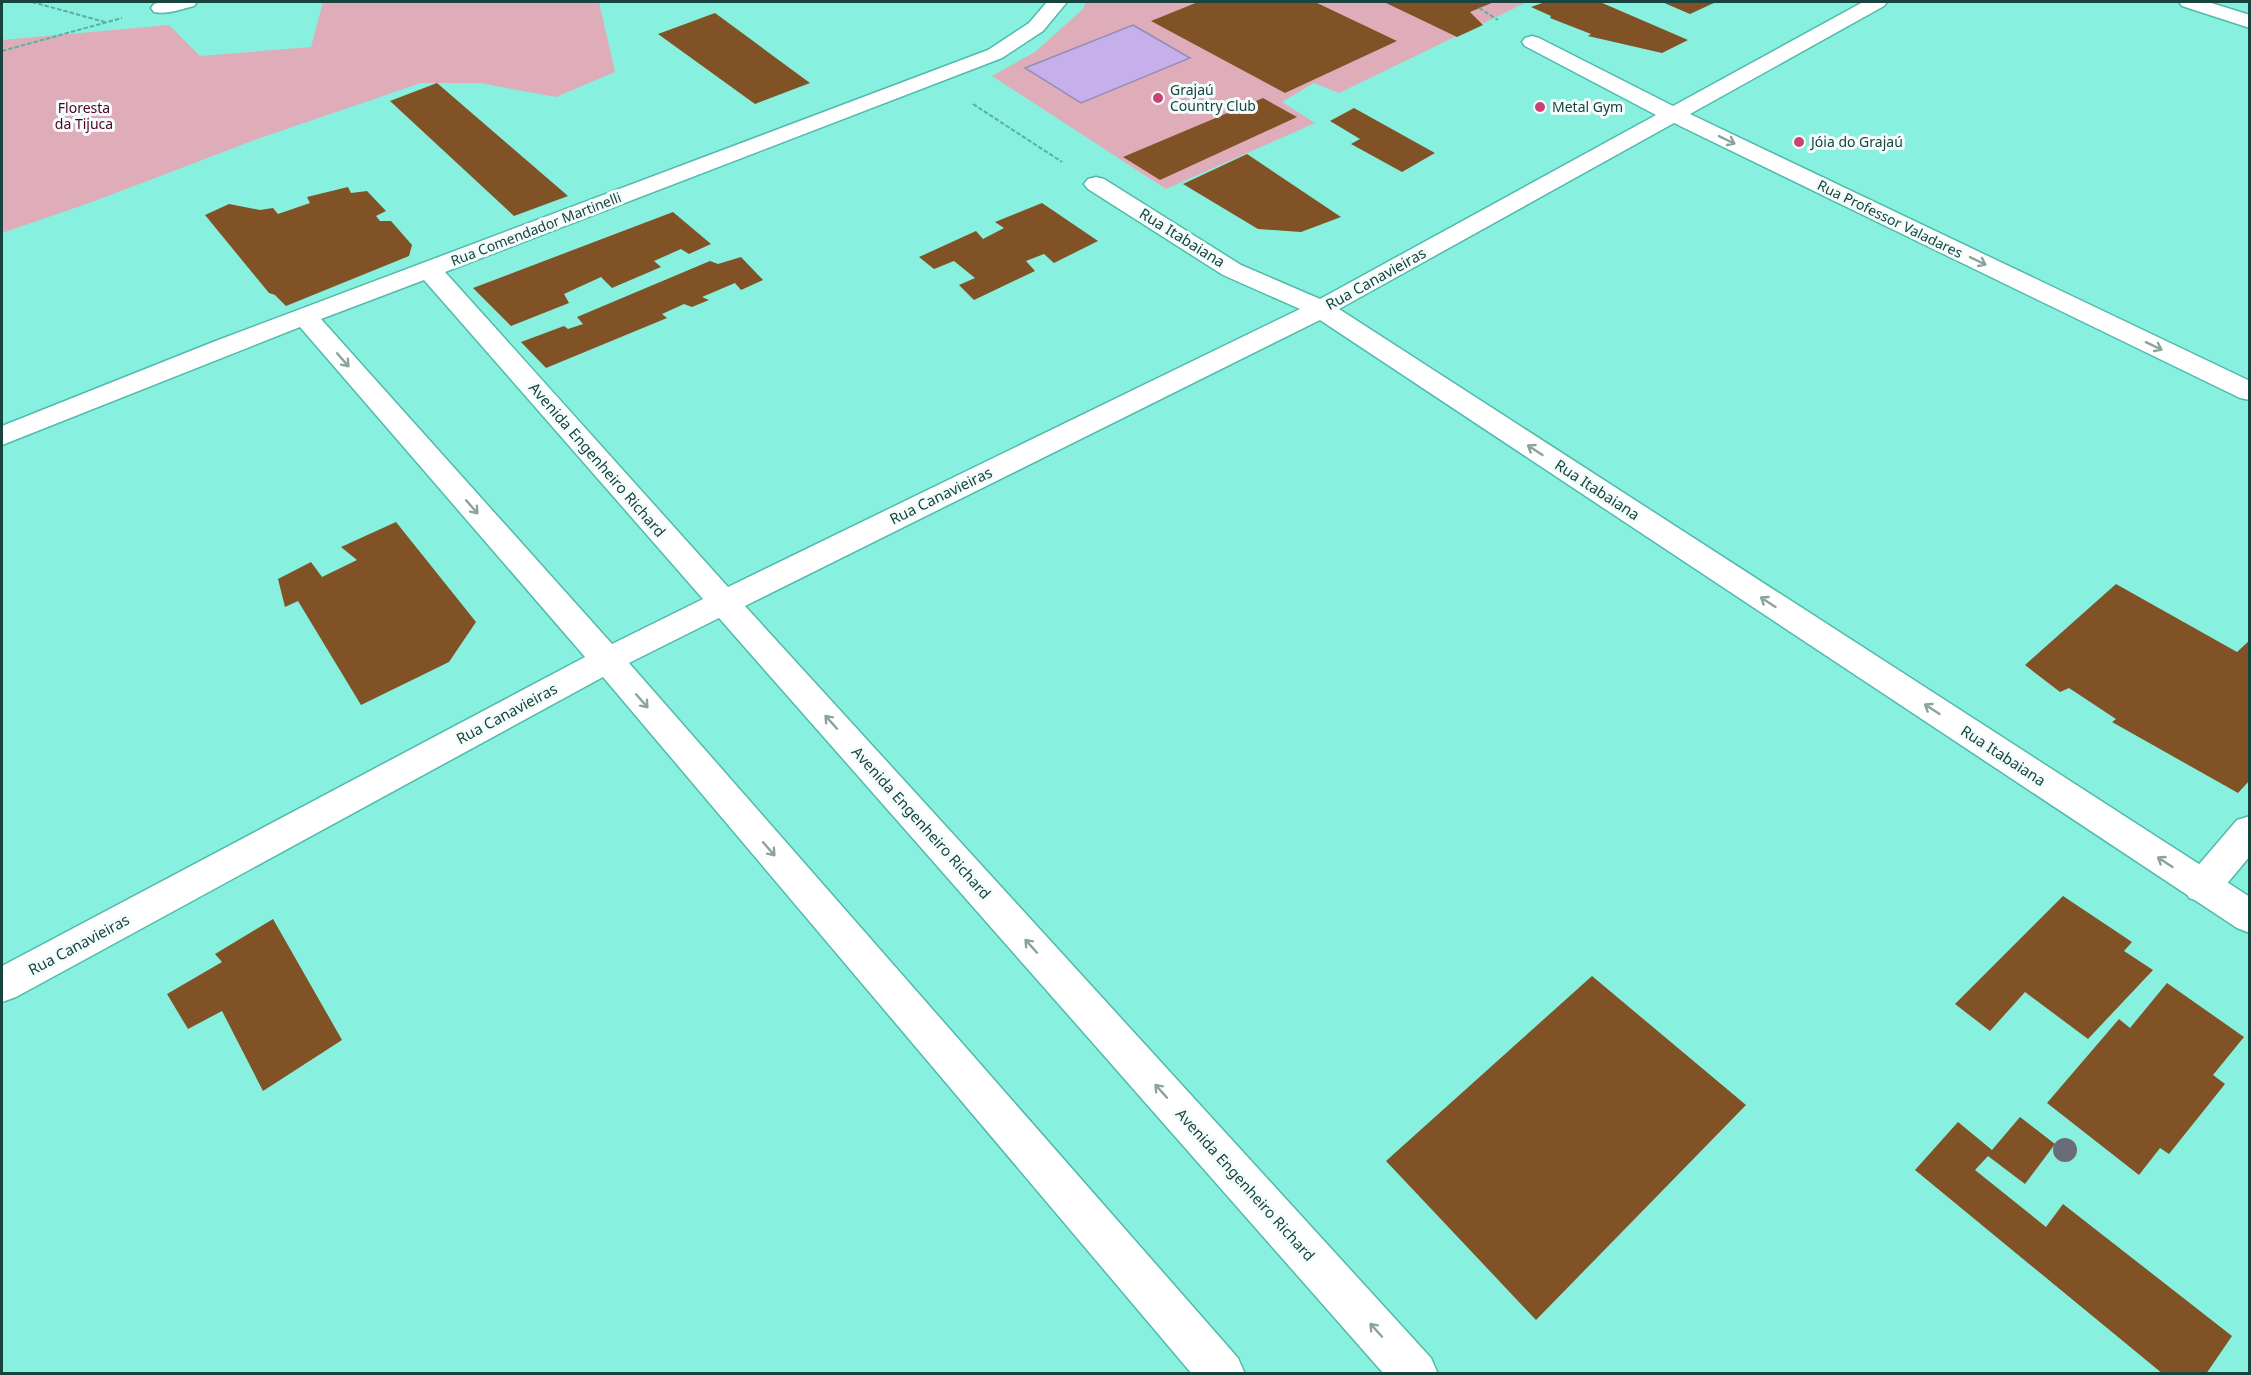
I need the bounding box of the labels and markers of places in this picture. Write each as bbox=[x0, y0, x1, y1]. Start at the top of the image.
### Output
place label: Grajaú Country Club bbox=[1170, 80, 1256, 115]
marker: Grajaú Country Club bbox=[1151, 91, 1165, 105]
place label: Metal Gym bbox=[1552, 97, 1623, 116]
marker: Metal Gym bbox=[1533, 100, 1547, 114]
place label: Jóia do Grajaú bbox=[1809, 132, 1903, 151]
marker: Jóia do Grajaú bbox=[1792, 135, 1806, 149]

